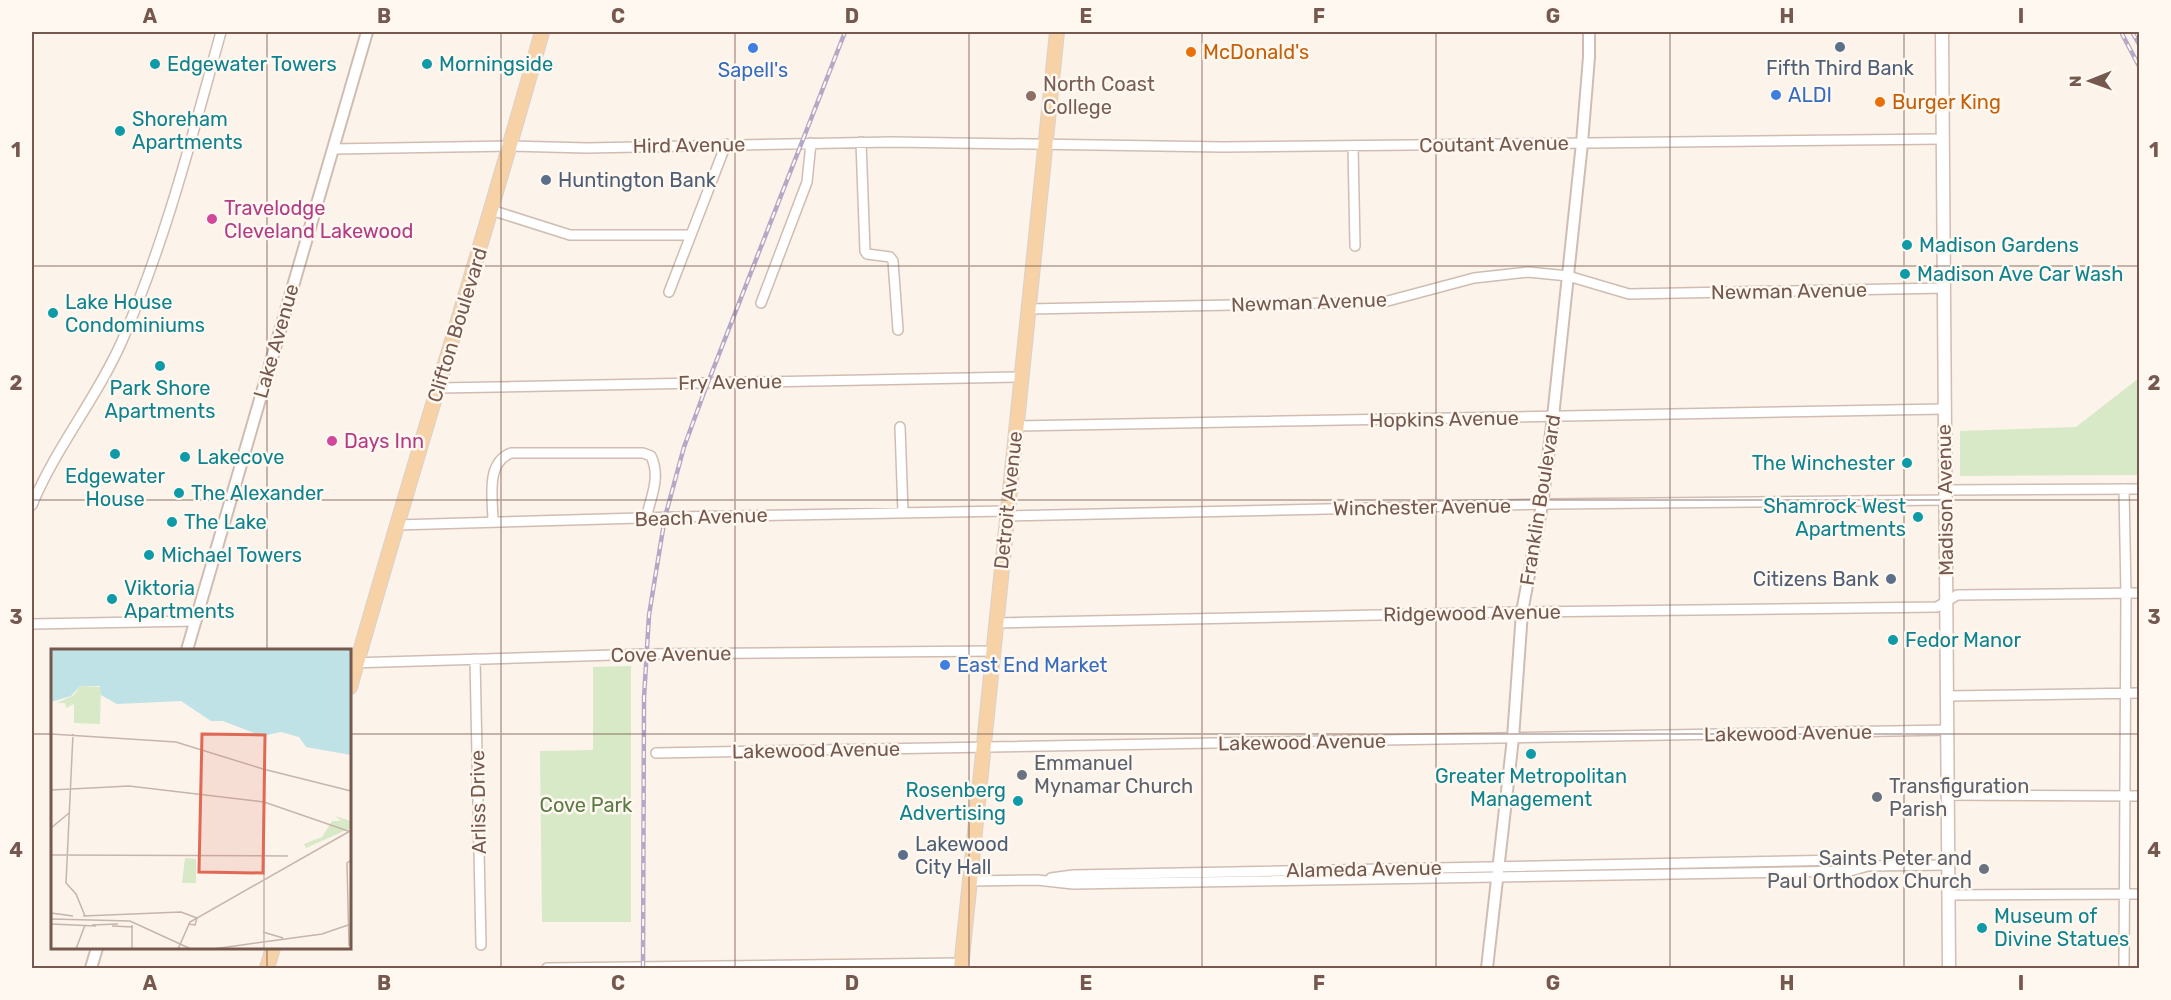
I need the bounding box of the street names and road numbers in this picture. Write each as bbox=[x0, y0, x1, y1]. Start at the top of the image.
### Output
street label: Coutant Avenue bbox=[1419, 131, 1569, 157]
street label: Hird Avenue bbox=[632, 132, 746, 158]
street label: Clifton Boulevard bbox=[422, 245, 492, 405]
street label: Newman Avenue bbox=[1711, 278, 1867, 304]
street label: Lake Avenue bbox=[248, 281, 304, 401]
street label: Newman Avenue bbox=[1231, 287, 1387, 317]
street label: Fry Avenue bbox=[678, 369, 782, 395]
street label: Hopkins Avenue bbox=[1369, 406, 1519, 432]
street label: Franklin Boulevard bbox=[1515, 413, 1565, 587]
street label: Madison Avenue bbox=[1932, 424, 1958, 576]
street label: Detroit Avenue bbox=[989, 430, 1027, 570]
street label: Winchester Avenue bbox=[1333, 493, 1511, 521]
street label: Beach Avenue bbox=[634, 503, 768, 531]
street label: Ridgewood Avenue bbox=[1383, 599, 1561, 627]
street label: Cove Avenue bbox=[610, 641, 732, 667]
street label: Lakewood Avenue bbox=[1704, 720, 1872, 746]
street label: Lakewood Avenue bbox=[1218, 729, 1386, 755]
street label: Lakewood Avenue bbox=[732, 737, 900, 763]
street label: Arliss Drive bbox=[465, 750, 491, 854]
street label: Alameda Avenue bbox=[1286, 856, 1442, 882]

